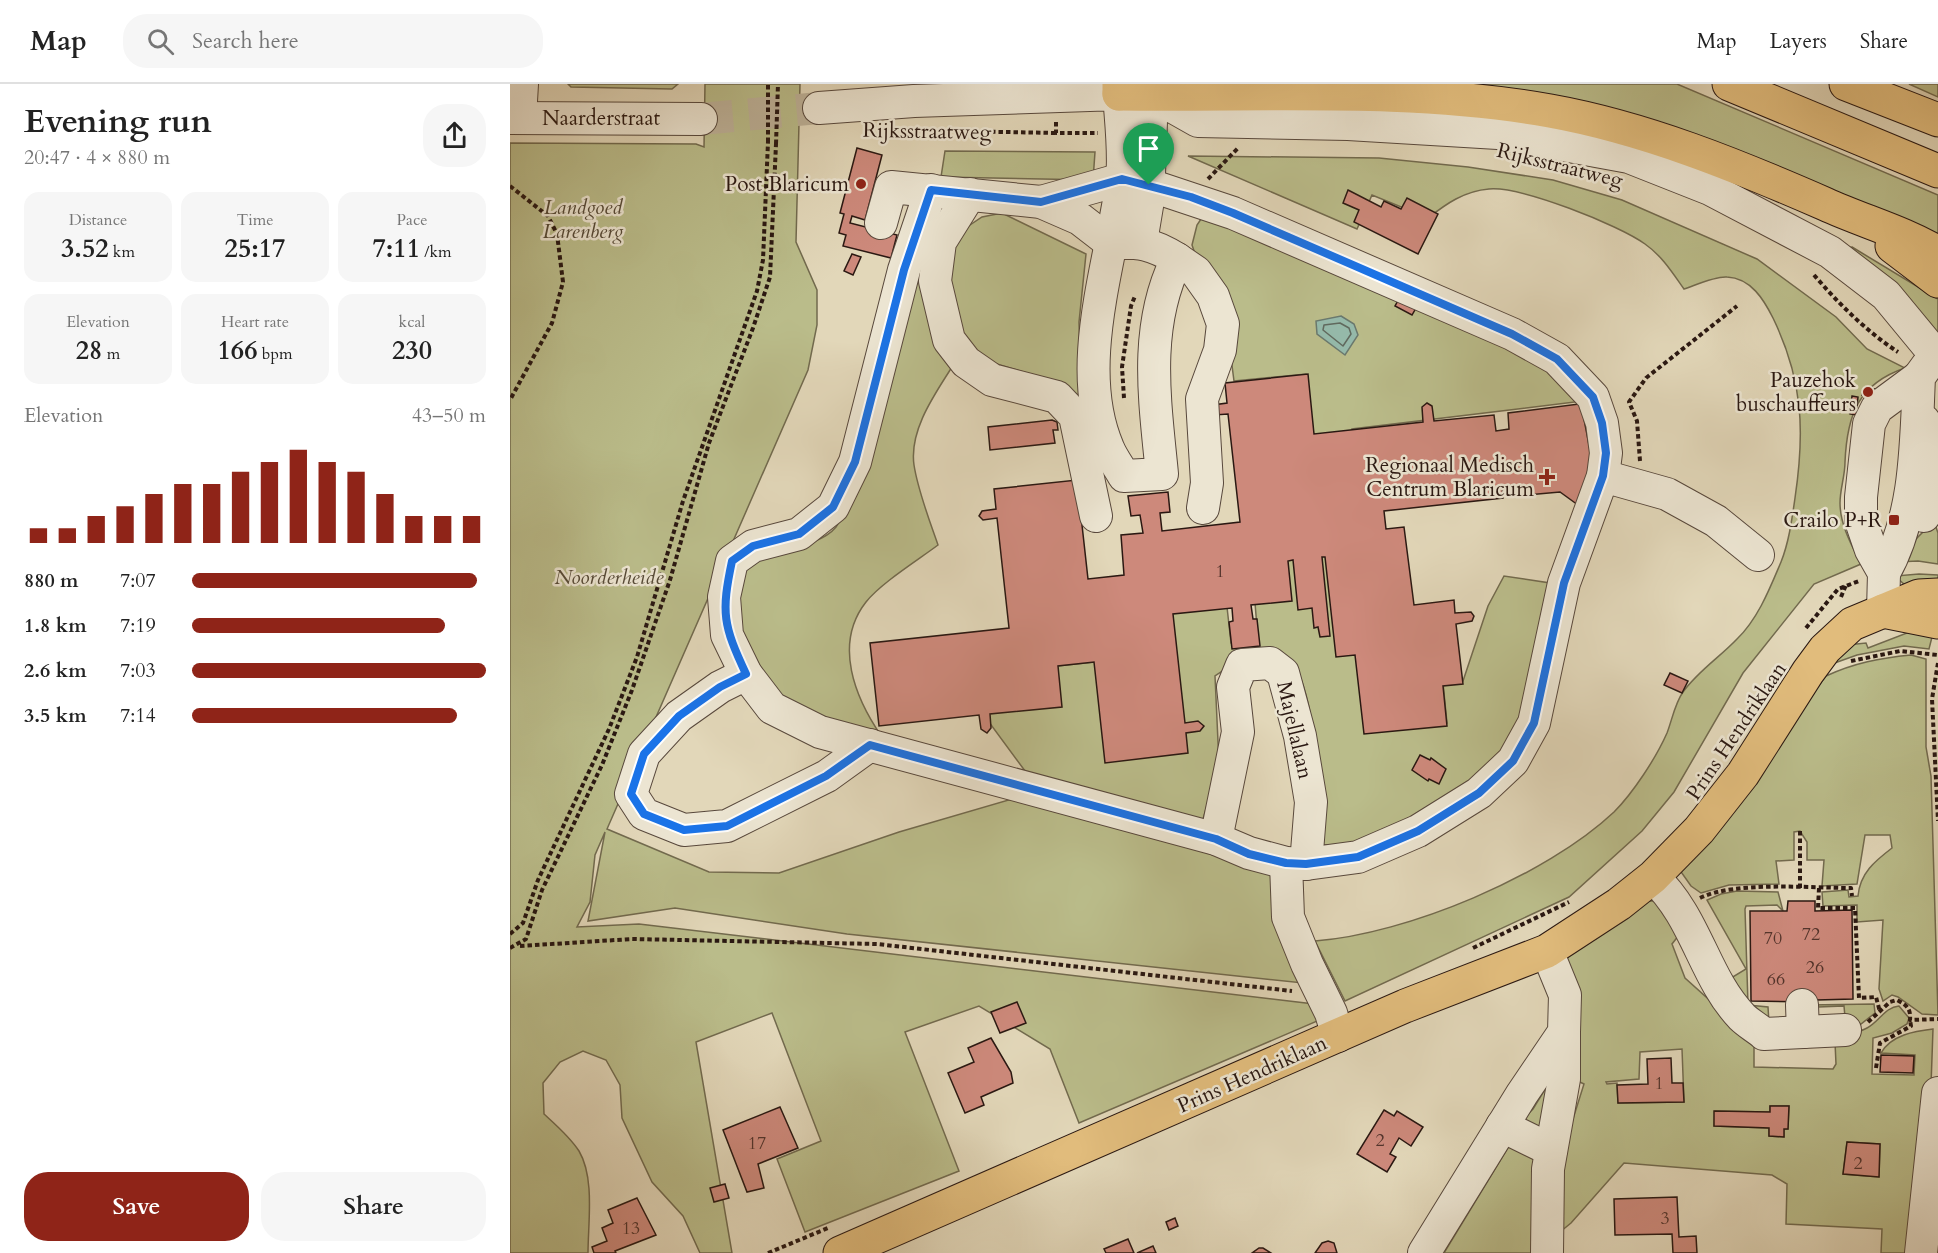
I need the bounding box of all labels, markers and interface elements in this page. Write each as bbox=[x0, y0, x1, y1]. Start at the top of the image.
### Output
search box bbox=[123, 14, 543, 68]
text: Map bbox=[30, 22, 87, 60]
icon: search bbox=[144, 25, 177, 58]
text: Search here bbox=[192, 26, 299, 56]
text: Map bbox=[1697, 27, 1737, 56]
text: Layers bbox=[1770, 27, 1827, 56]
text: Share bbox=[1860, 27, 1908, 56]
text: Evening run bbox=[24, 99, 212, 144]
button: share bbox=[423, 104, 486, 167]
street label: Naarderstraat bbox=[542, 104, 660, 133]
street label: Rijksstraatweg bbox=[862, 116, 992, 147]
pin bbox=[1123, 123, 1174, 185]
icon: arrive bbox=[1132, 132, 1165, 165]
street label: Rijksstraatweg bbox=[1494, 136, 1626, 195]
text: 20:47 · 4 × 880 m bbox=[24, 144, 170, 171]
place label: Post Blaricum bbox=[725, 170, 849, 199]
marker: Post Blaricum bbox=[854, 177, 868, 191]
park label: Landgoed Larenberg bbox=[543, 193, 624, 246]
text: Distance bbox=[69, 209, 127, 231]
text: Time bbox=[236, 209, 274, 231]
text: Pace bbox=[397, 209, 427, 231]
text: 3.52 bbox=[61, 231, 109, 266]
text: 25:17 bbox=[225, 231, 285, 266]
text: 7:11 bbox=[372, 231, 420, 266]
text: km bbox=[109, 241, 135, 263]
text: /km bbox=[420, 241, 452, 263]
text: Elevation bbox=[66, 311, 130, 333]
text: Heart rate bbox=[221, 311, 289, 333]
text: kcal bbox=[399, 311, 425, 333]
text: 28 bbox=[76, 333, 102, 368]
text: 166 bbox=[218, 333, 258, 368]
text: 230 bbox=[392, 333, 432, 368]
text: m bbox=[102, 343, 120, 365]
text: bpm bbox=[258, 343, 292, 365]
place label: Pauzehok buschauffeurs bbox=[1736, 366, 1857, 419]
marker: Pauzehok buschauffeurs bbox=[1861, 385, 1875, 399]
text: Elevation bbox=[24, 402, 103, 429]
text: 43–50 m bbox=[412, 402, 486, 429]
place label: Regionaal Medisch Centrum Blaricum bbox=[1365, 451, 1534, 504]
marker: Regionaal Medisch Centrum Blaricum bbox=[1538, 468, 1556, 486]
place label: Crailo P+R bbox=[1783, 506, 1882, 535]
marker: Crailo P+R bbox=[1887, 513, 1901, 527]
house number: 1 bbox=[1215, 559, 1225, 584]
park label: Noorderheide bbox=[554, 563, 664, 592]
text: 880 m bbox=[24, 567, 79, 594]
text: 7:07 bbox=[120, 567, 156, 594]
text: 1.8 km bbox=[24, 612, 87, 639]
text: 7:19 bbox=[120, 612, 156, 639]
street label: Prins Hendriklaan bbox=[1679, 656, 1793, 806]
text: 2.6 km bbox=[24, 657, 87, 684]
text: 7:03 bbox=[120, 657, 156, 684]
street label: Majellalaan bbox=[1269, 678, 1320, 782]
text: 3.5 km bbox=[24, 702, 87, 729]
text: 7:14 bbox=[120, 702, 156, 729]
house number: 72 bbox=[1802, 922, 1820, 947]
house number: 70 bbox=[1764, 926, 1782, 951]
house number: 26 bbox=[1806, 955, 1824, 980]
house number: 66 bbox=[1767, 967, 1785, 992]
street label: Prins Hendriklaan bbox=[1173, 1028, 1332, 1120]
house number: 1 bbox=[1654, 1071, 1664, 1096]
house number: 2 bbox=[1375, 1128, 1385, 1153]
house number: 17 bbox=[748, 1131, 766, 1156]
house number: 2 bbox=[1853, 1151, 1863, 1176]
button: Save bbox=[24, 1172, 249, 1241]
button: Share bbox=[261, 1172, 486, 1241]
house number: 3 bbox=[1660, 1206, 1670, 1231]
house number: 13 bbox=[622, 1216, 640, 1241]

